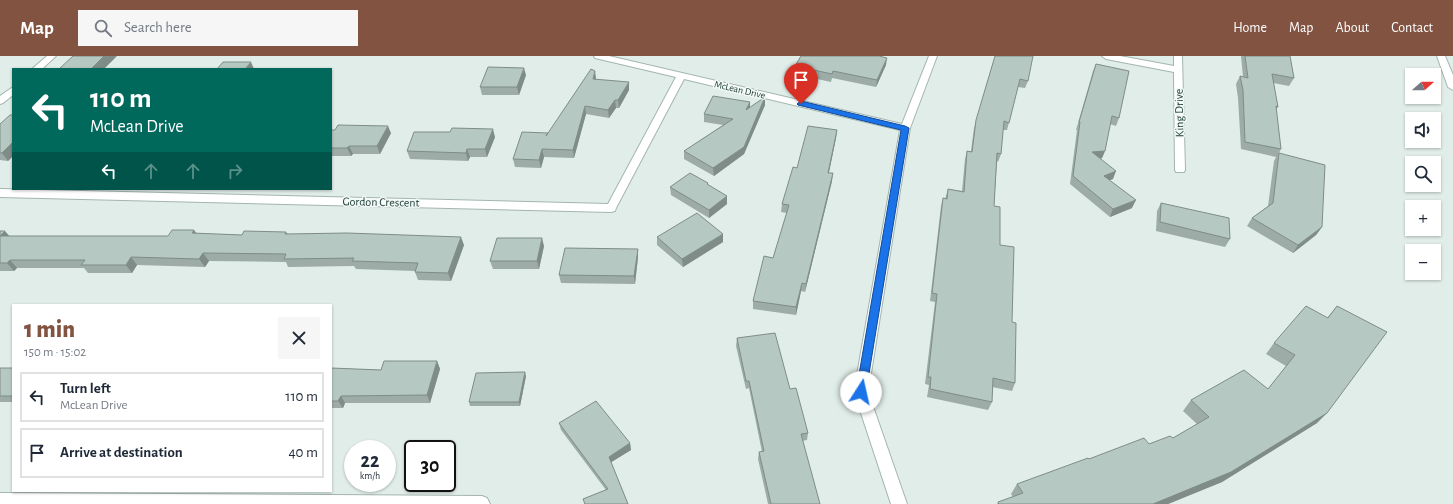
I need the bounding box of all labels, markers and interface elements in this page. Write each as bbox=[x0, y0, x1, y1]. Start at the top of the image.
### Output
search box bbox=[78, 10, 358, 46]
icon: search bbox=[92, 17, 114, 39]
text: Map bbox=[20, 19, 54, 38]
text: Search here bbox=[124, 20, 192, 35]
text: Home bbox=[1233, 21, 1267, 35]
text: Map bbox=[1289, 21, 1313, 35]
text: About bbox=[1335, 21, 1369, 35]
text: Contact bbox=[1391, 21, 1433, 35]
pin bbox=[784, 63, 818, 104]
north arrow bbox=[1405, 68, 1441, 104]
map controls bbox=[1405, 68, 1441, 280]
icon: arrive bbox=[790, 69, 812, 91]
street label: McLean Drive bbox=[713, 79, 767, 101]
icon: left bbox=[24, 84, 76, 136]
text: 110 m bbox=[90, 85, 152, 113]
street label: King Drive bbox=[1173, 89, 1185, 137]
button: sound bbox=[1405, 112, 1441, 148]
text: McLean Drive bbox=[90, 118, 184, 136]
button: search bbox=[1405, 156, 1441, 192]
icon: left bbox=[98, 160, 120, 182]
icon: ahead bbox=[140, 160, 162, 182]
icon: ahead bbox=[182, 160, 204, 182]
icon: right bbox=[224, 160, 246, 182]
street label: Gordon Crescent bbox=[343, 195, 420, 209]
button: + bbox=[1405, 200, 1441, 236]
button: − bbox=[1405, 244, 1441, 280]
button: close bbox=[278, 317, 320, 359]
text: 1 min bbox=[24, 318, 75, 342]
text: 150 m · 15:02 bbox=[24, 346, 86, 359]
position arrow bbox=[840, 371, 882, 413]
text: Turn left bbox=[60, 381, 111, 396]
icon: left bbox=[26, 386, 48, 408]
text: 110 m bbox=[285, 389, 318, 404]
text: McLean Drive bbox=[60, 399, 128, 412]
speed limit sign: 30 bbox=[404, 440, 456, 492]
icon: arrive bbox=[26, 442, 48, 464]
text: Arrive at destination bbox=[60, 445, 183, 460]
text: 40 m bbox=[288, 445, 318, 460]
text: 22 bbox=[361, 451, 379, 471]
text: km/h bbox=[360, 471, 380, 481]

